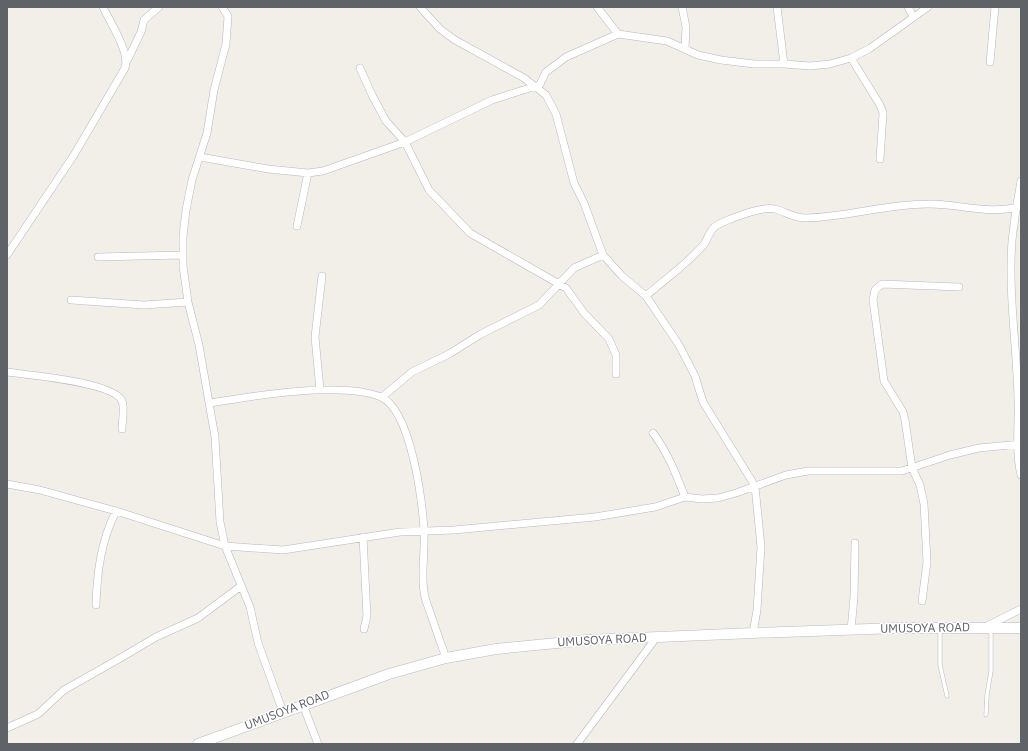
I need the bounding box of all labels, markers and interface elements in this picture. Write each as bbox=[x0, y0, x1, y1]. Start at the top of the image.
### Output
street label: UMUSOYA ROAD bbox=[880, 619, 970, 636]
street label: UMUSOYA ROAD bbox=[557, 630, 647, 649]
street label: UMUSOYA ROAD bbox=[242, 686, 331, 733]

